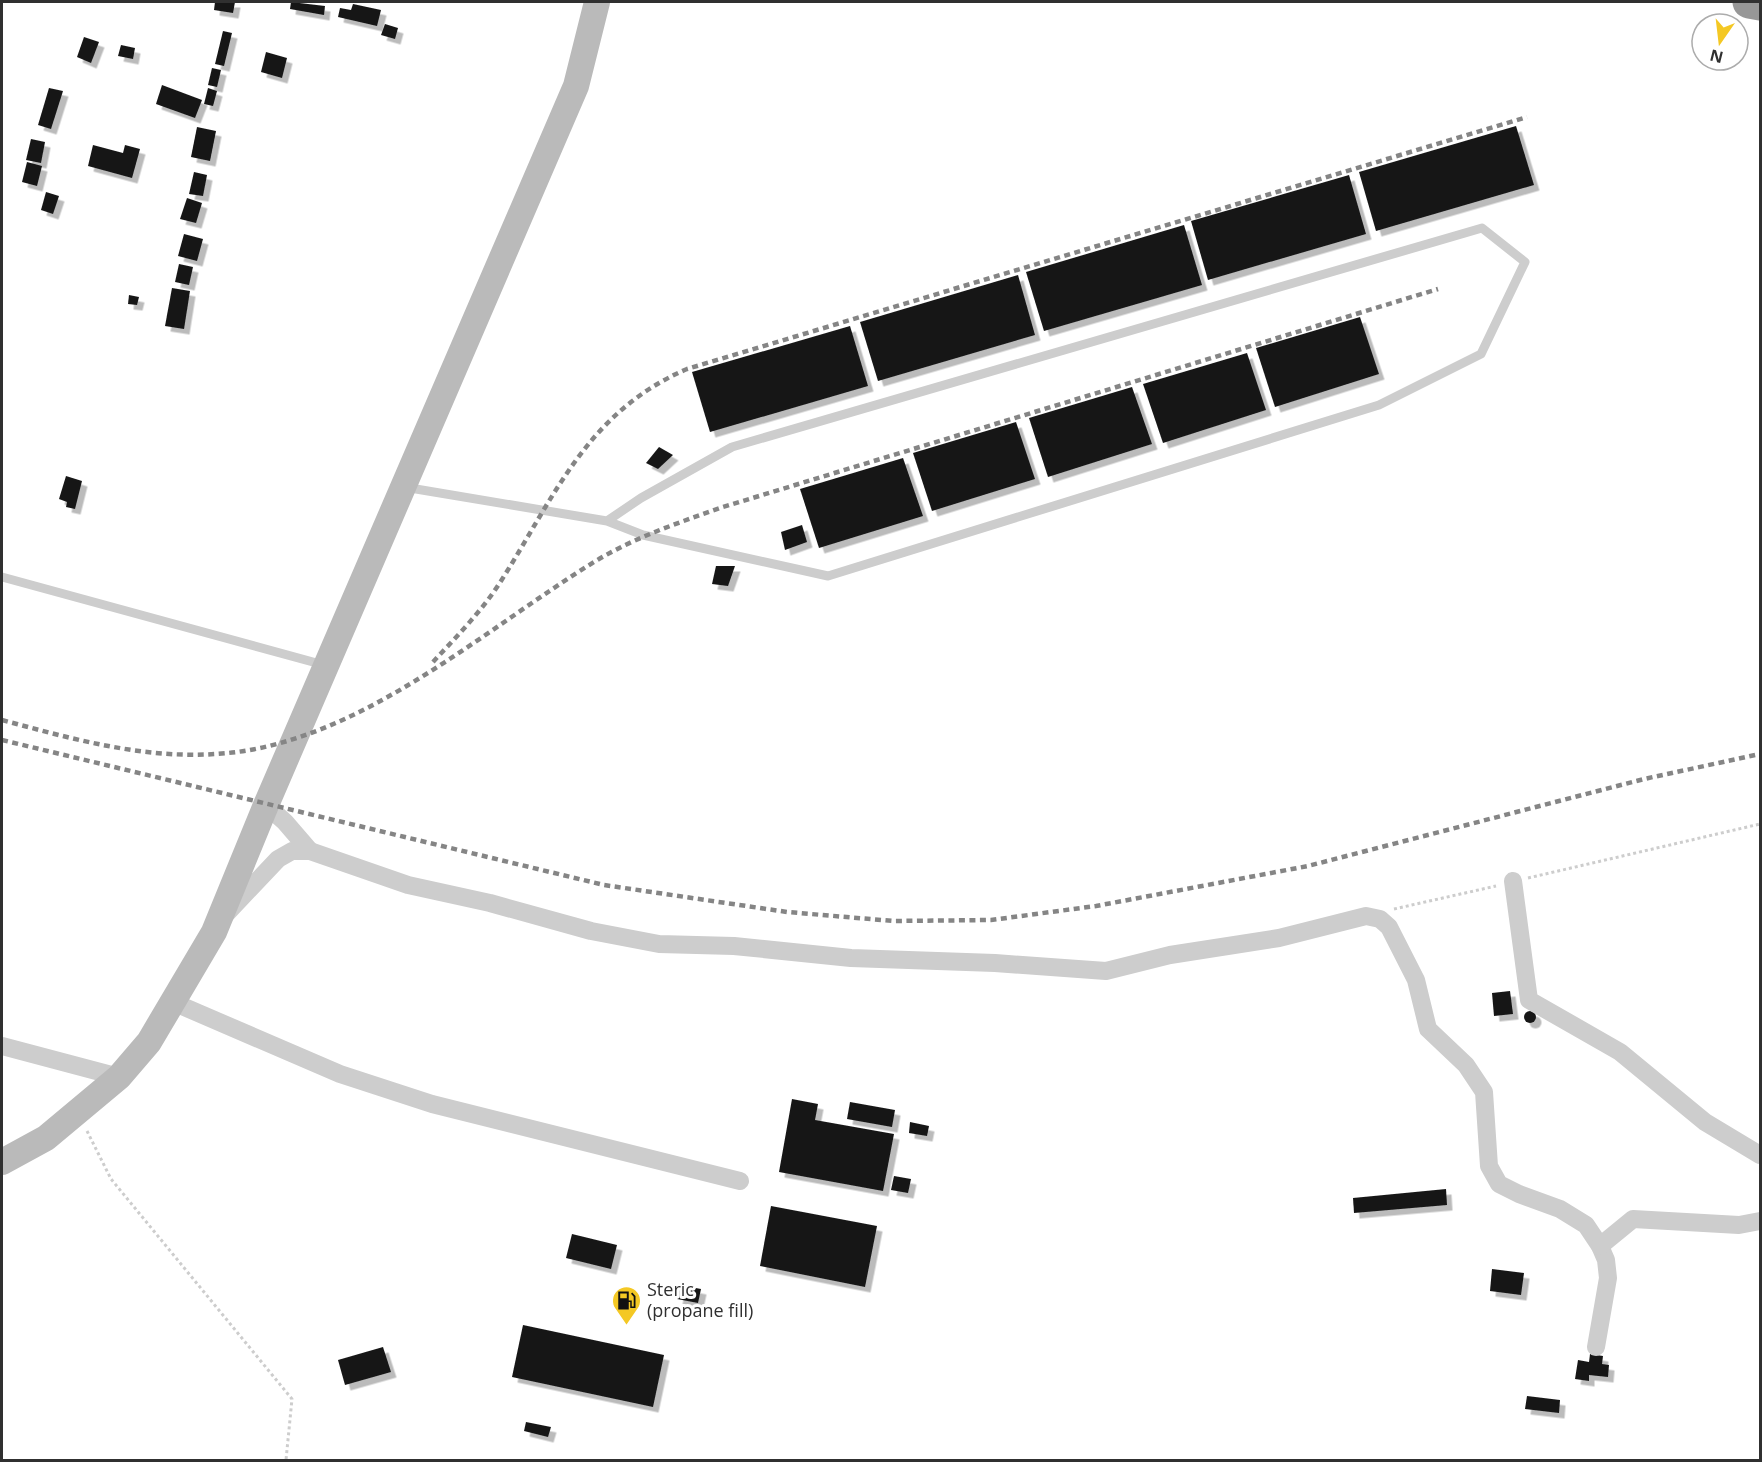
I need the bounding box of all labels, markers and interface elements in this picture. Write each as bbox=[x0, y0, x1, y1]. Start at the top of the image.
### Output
north arrow bbox=[1690, 12, 1750, 72]
text: N bbox=[1707, 44, 1725, 69]
place label: Steric (propane fill) bbox=[647, 1277, 753, 1322]
fuel station icon: Steric (propane fill) bbox=[610, 1284, 642, 1326]

